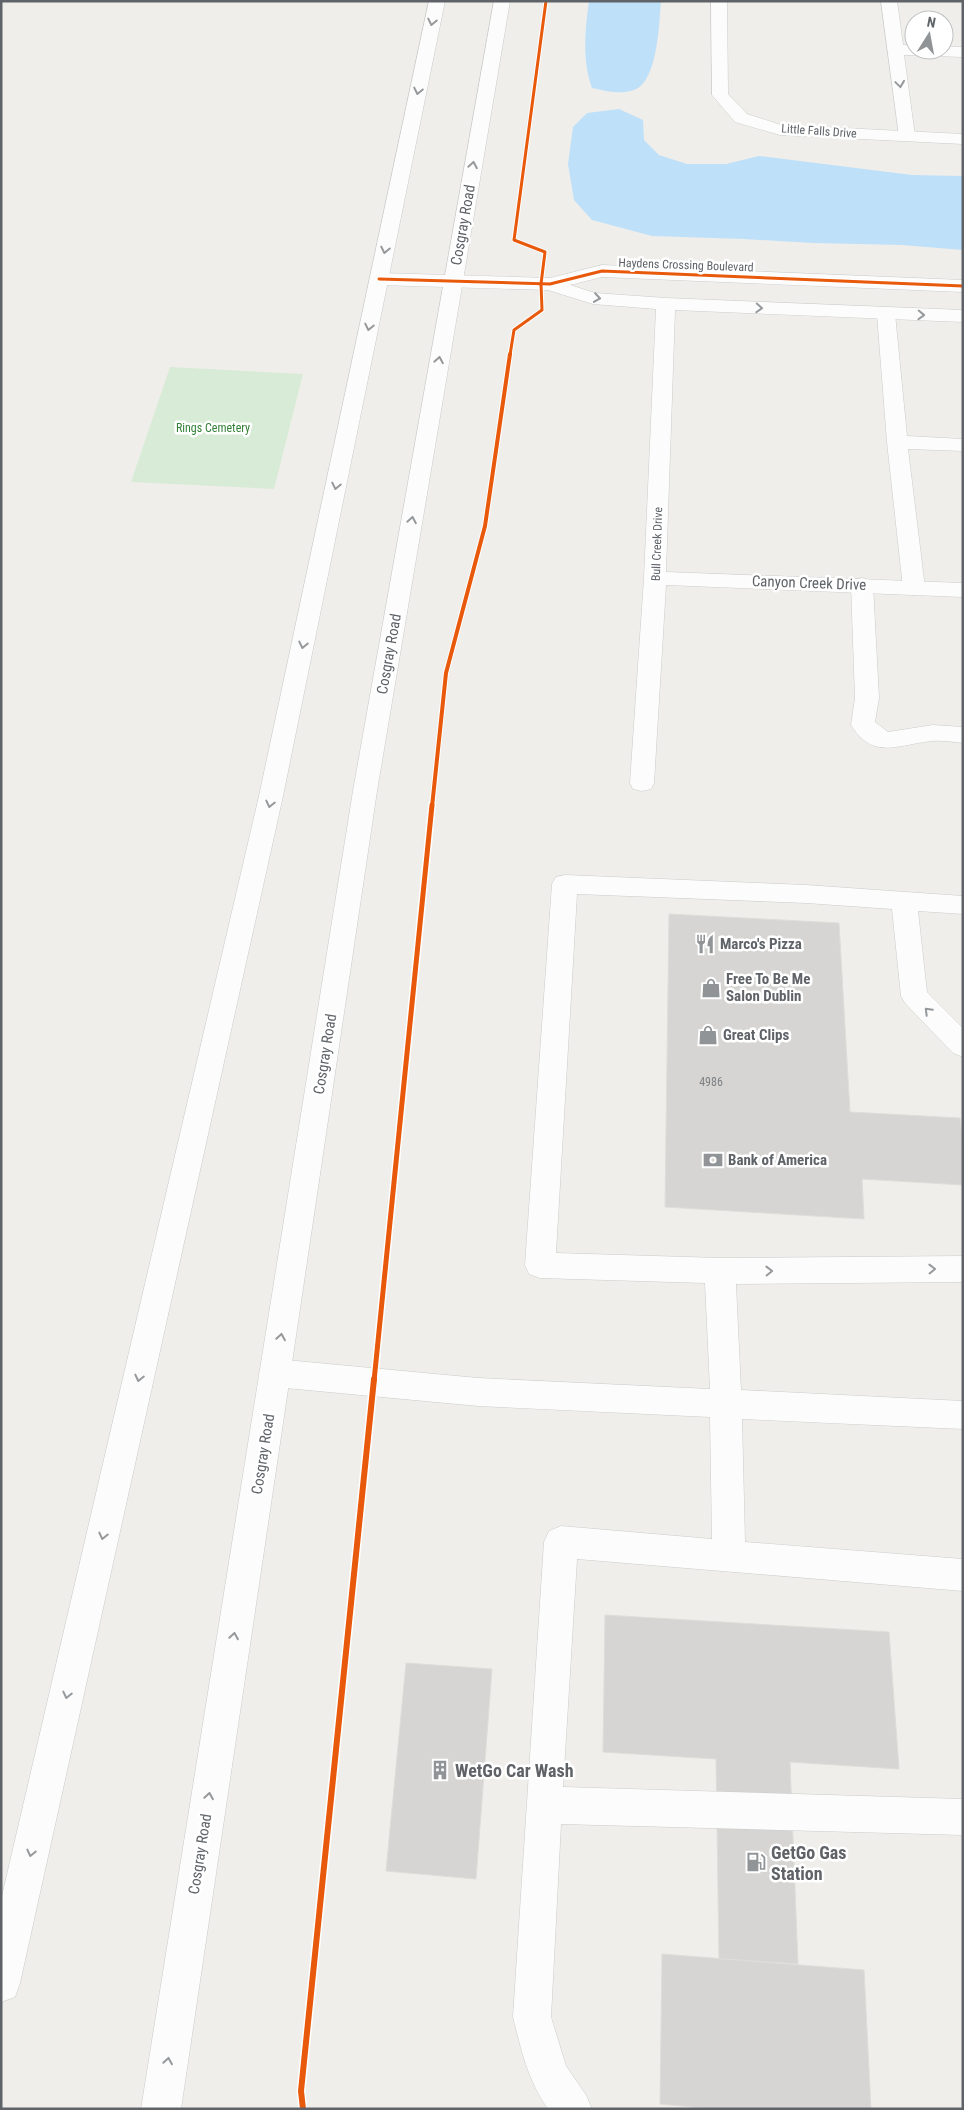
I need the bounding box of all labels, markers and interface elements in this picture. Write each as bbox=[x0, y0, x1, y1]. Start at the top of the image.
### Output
north arrow bbox=[904, 10, 954, 60]
text: N bbox=[926, 14, 937, 31]
one-way arrow bbox=[428, 18, 438, 27]
one-way arrow bbox=[894, 81, 905, 89]
one-way arrow bbox=[413, 87, 424, 96]
street label: Little Falls Drive bbox=[781, 121, 858, 141]
one-way arrow bbox=[468, 161, 478, 169]
street label: Cosgray Road bbox=[447, 183, 479, 267]
one-way arrow bbox=[381, 246, 391, 255]
street label: Haydens Crossing Boulevard bbox=[618, 256, 754, 274]
one-way arrow bbox=[593, 292, 601, 303]
one-way arrow bbox=[756, 303, 763, 313]
one-way arrow bbox=[918, 309, 926, 320]
one-way arrow bbox=[365, 322, 375, 331]
one-way arrow bbox=[434, 355, 444, 364]
park label: Rings Cemetery bbox=[176, 421, 250, 435]
one-way arrow bbox=[331, 481, 342, 490]
street label: Bull Creek Drive bbox=[649, 506, 665, 581]
one-way arrow bbox=[406, 515, 416, 524]
street label: Canyon Creek Drive bbox=[751, 572, 867, 594]
street label: Cosgray Road bbox=[373, 612, 405, 696]
one-way arrow bbox=[298, 641, 309, 649]
one-way arrow bbox=[265, 800, 275, 808]
restaurant icon: Marco's Pizza bbox=[694, 933, 716, 955]
place label: Marco's Pizza bbox=[720, 935, 802, 953]
place label: Free To Be Me Salon Dublin bbox=[726, 970, 810, 1005]
shop icon: Free To Be Me Salon Dublin bbox=[700, 977, 722, 999]
one-way arrow bbox=[925, 1008, 934, 1017]
street label: Cosgray Road bbox=[310, 1012, 340, 1096]
shop icon: Great Clips bbox=[697, 1024, 719, 1046]
place label: Great Clips bbox=[723, 1026, 789, 1044]
house number: 4986 bbox=[699, 1075, 723, 1089]
bank icon: Bank of America bbox=[702, 1149, 724, 1171]
place label: Bank of America bbox=[728, 1151, 827, 1169]
one-way arrow bbox=[928, 1264, 936, 1274]
one-way arrow bbox=[766, 1266, 773, 1276]
one-way arrow bbox=[275, 1332, 286, 1340]
one-way arrow bbox=[134, 1373, 145, 1382]
street label: Cosgray Road bbox=[248, 1412, 278, 1496]
one-way arrow bbox=[98, 1532, 109, 1541]
one-way arrow bbox=[229, 1631, 239, 1640]
one-way arrow bbox=[62, 1690, 73, 1699]
building icon: WetGo Car Wash bbox=[429, 1759, 451, 1781]
place label: WetGo Car Wash bbox=[455, 1760, 574, 1781]
one-way arrow bbox=[204, 1792, 214, 1801]
street label: Cosgray Road bbox=[185, 1812, 215, 1896]
place label: GetGo Gas Station bbox=[771, 1842, 847, 1884]
one-way arrow bbox=[26, 1849, 37, 1858]
fuel station icon: GetGo Gas Station bbox=[745, 1851, 767, 1873]
one-way arrow bbox=[163, 2056, 173, 2065]

